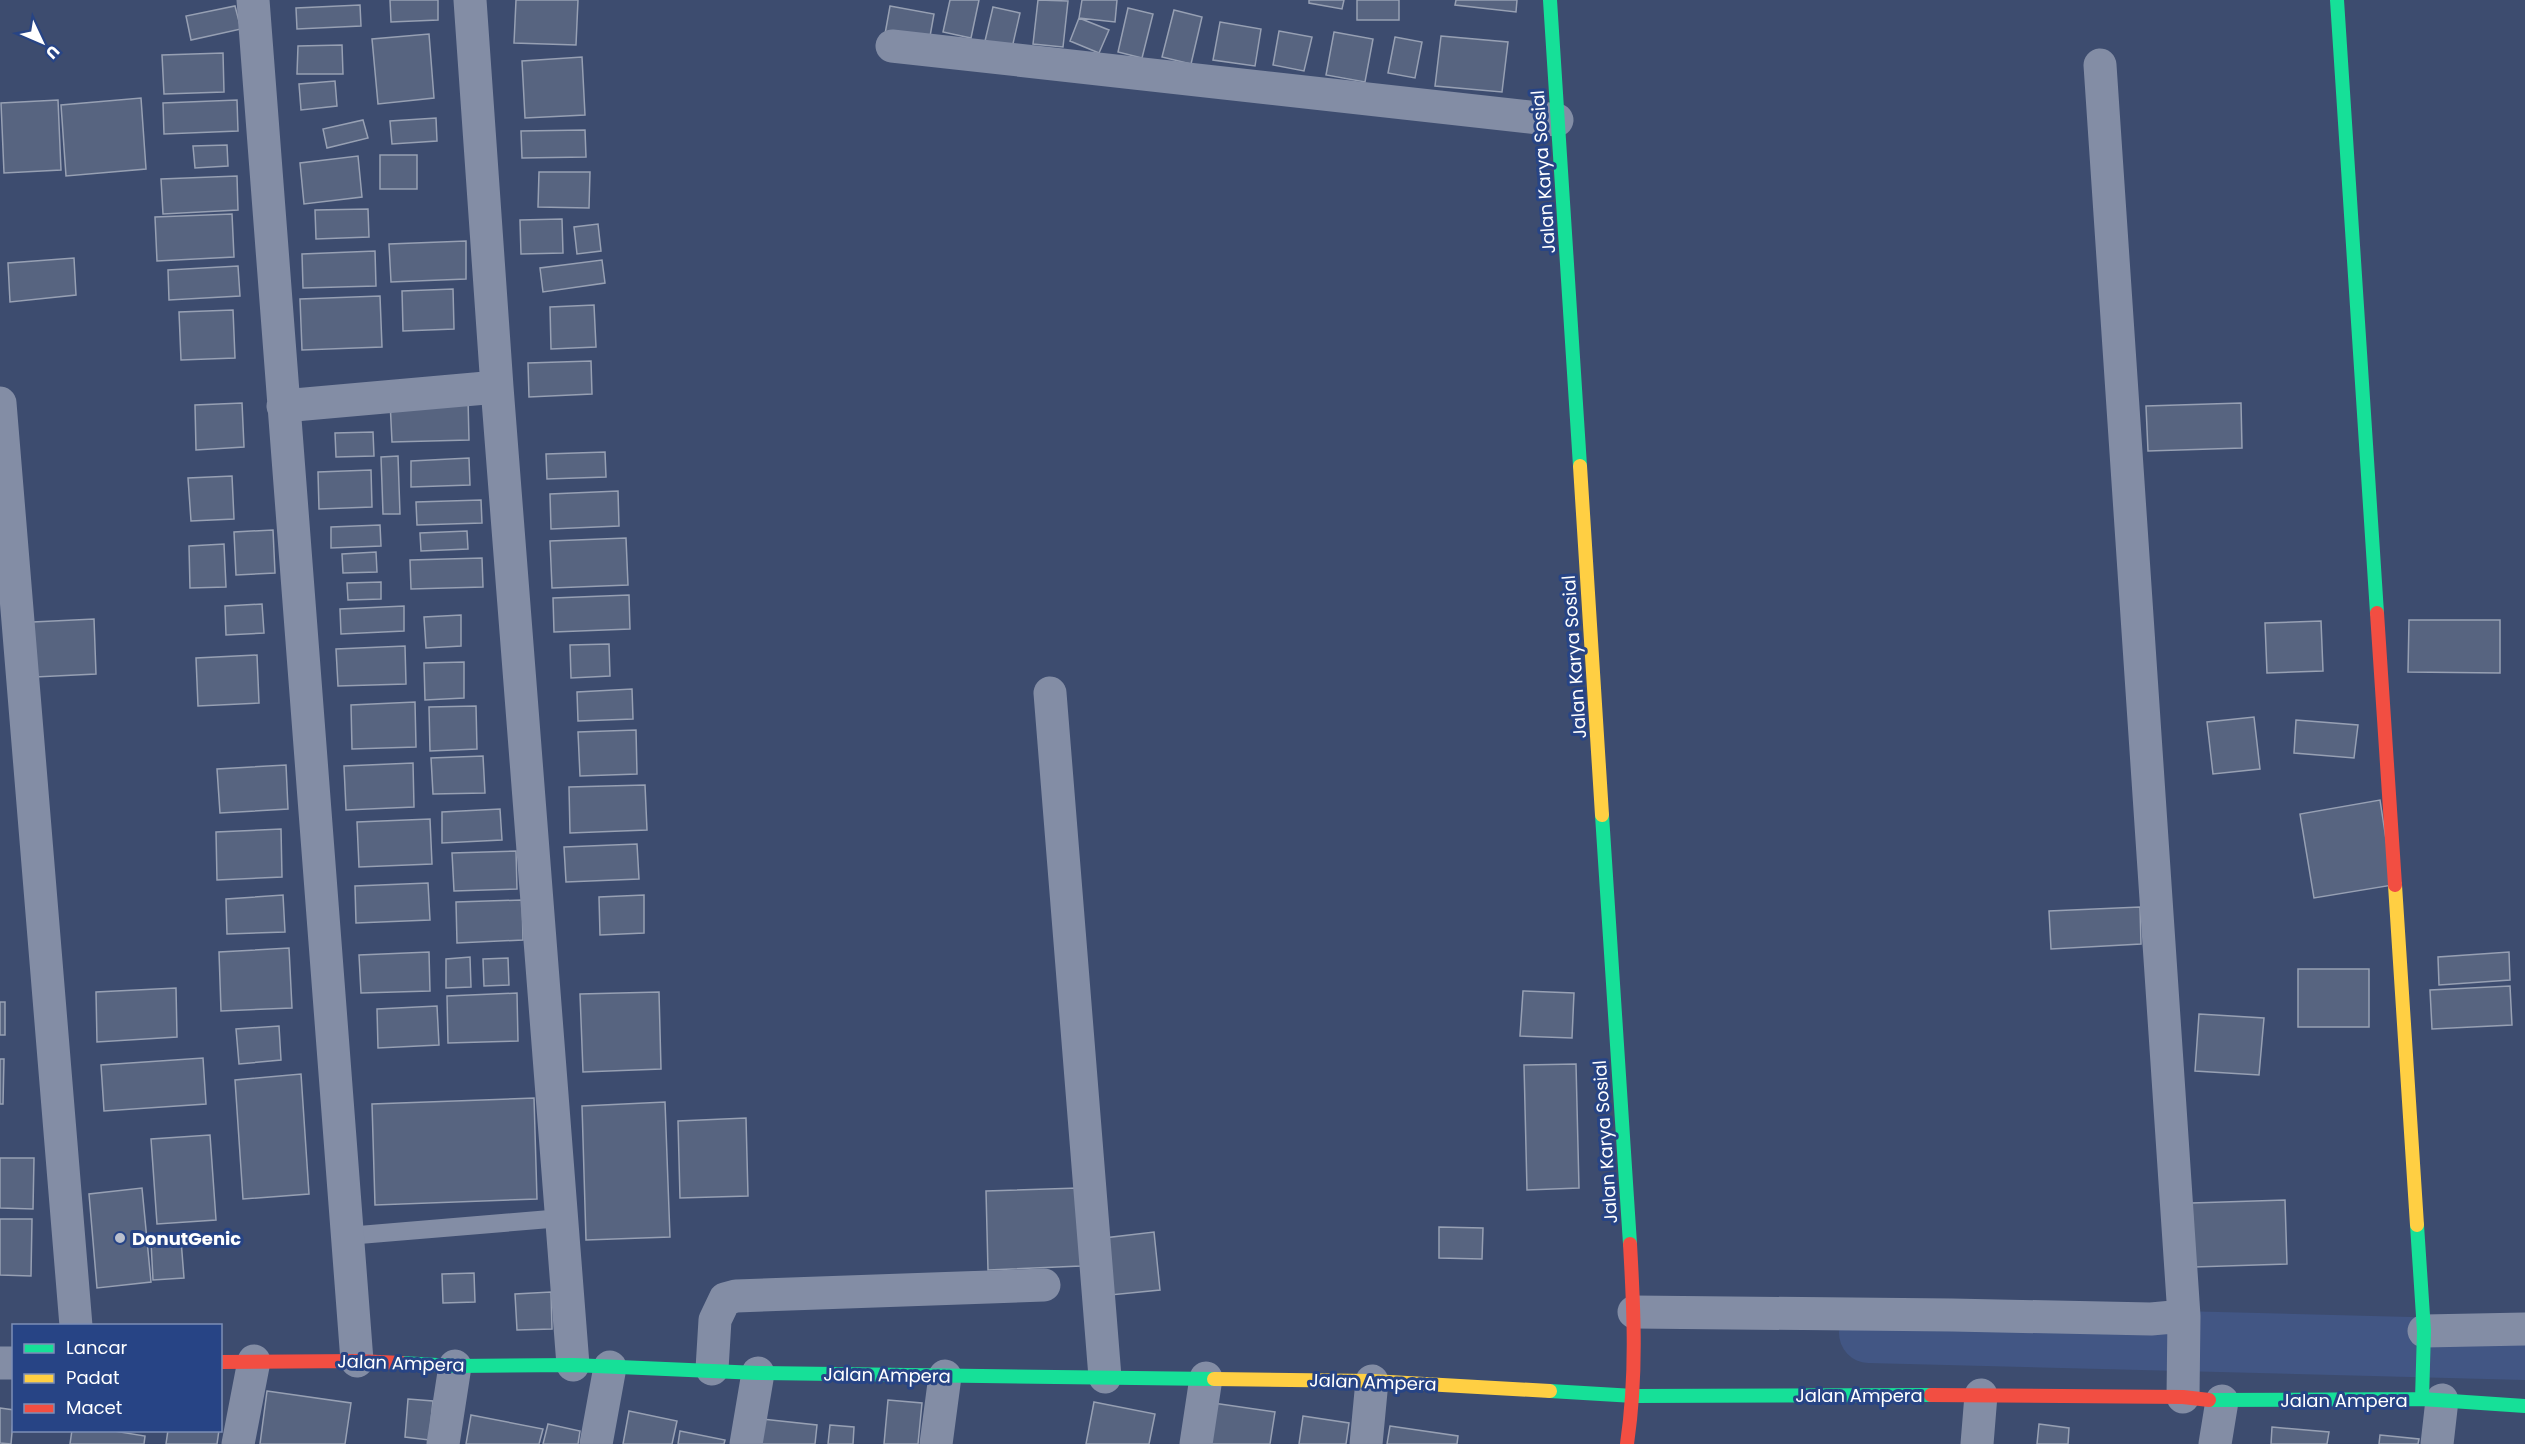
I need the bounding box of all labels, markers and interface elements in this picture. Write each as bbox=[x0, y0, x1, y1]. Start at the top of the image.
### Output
north arrow bbox=[12, 12, 72, 72]
text: U bbox=[40, 40, 65, 64]
street label: Jalan Karya Sosial bbox=[1525, 89, 1561, 255]
street label: Jalan Karya Sosial bbox=[1556, 574, 1592, 740]
street label: Jalan Karya Sosial bbox=[1587, 1059, 1623, 1225]
place label: DonutGenic bbox=[132, 1226, 241, 1251]
marker: DonutGenic bbox=[113, 1231, 127, 1245]
legend bbox=[12, 1324, 222, 1432]
text: Lancar bbox=[66, 1335, 128, 1360]
street label: Jalan Ampera bbox=[337, 1348, 465, 1378]
street label: Jalan Ampera bbox=[823, 1361, 951, 1389]
text: Padat bbox=[66, 1365, 119, 1390]
street label: Jalan Ampera bbox=[1309, 1367, 1437, 1397]
street label: Jalan Ampera bbox=[1795, 1383, 1923, 1408]
street label: Jalan Ampera bbox=[2280, 1388, 2408, 1413]
text: Macet bbox=[66, 1395, 122, 1420]

